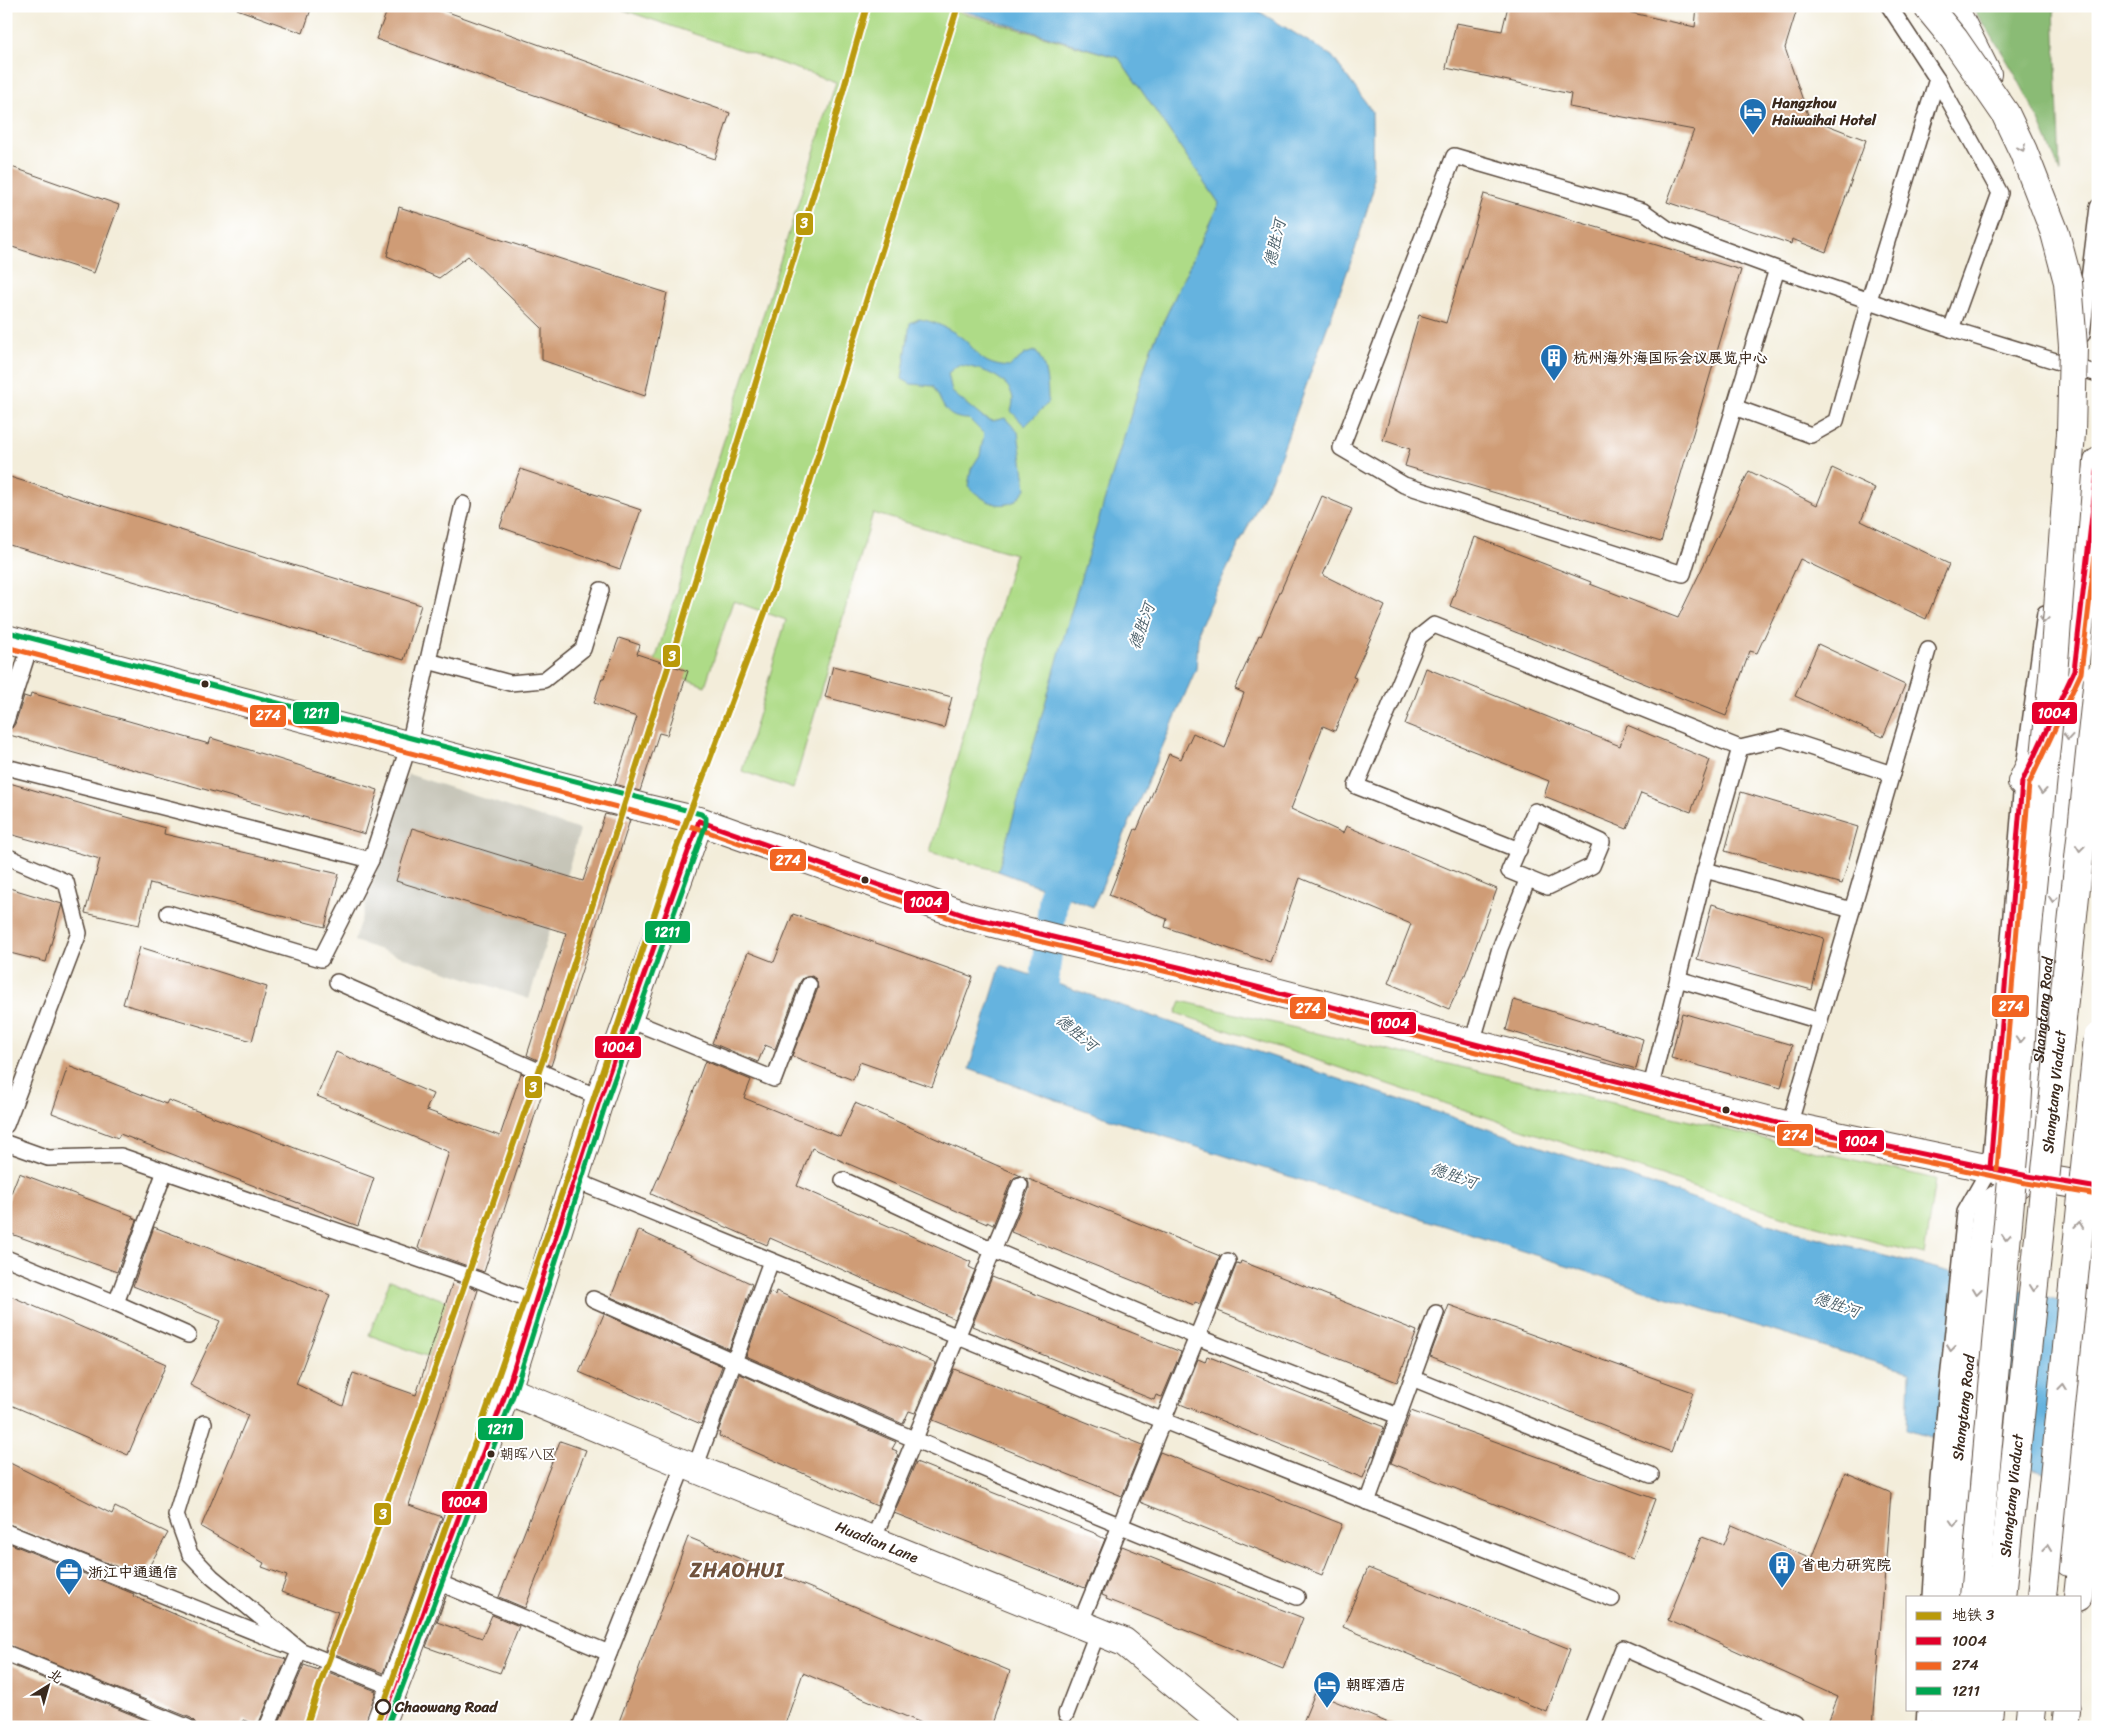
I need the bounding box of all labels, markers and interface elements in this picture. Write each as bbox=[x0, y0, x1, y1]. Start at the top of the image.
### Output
place label: Hangzhou Haiwaihai Hotel bbox=[1771, 90, 1877, 133]
hotel icon: Hangzhou Haiwaihai Hotel bbox=[1738, 97, 1768, 136]
one-way arrow bbox=[2015, 143, 2026, 152]
text: 3 bbox=[799, 211, 808, 236]
line badge: 3 bbox=[795, 212, 814, 236]
water label: 德胜河 bbox=[1255, 214, 1295, 270]
building icon: 杭州海外海国际会议展览中心 bbox=[1539, 343, 1569, 382]
place label: 杭州海外海国际会议展览中心 bbox=[1573, 345, 1768, 371]
water label: 德胜河 bbox=[1120, 596, 1164, 654]
one-way arrow bbox=[2039, 616, 2050, 624]
line badge: 3 bbox=[662, 644, 681, 668]
text: 3 bbox=[667, 644, 676, 669]
unlabelled marker bbox=[200, 679, 210, 689]
line badge: 1211 bbox=[292, 701, 340, 725]
text: 1211 bbox=[303, 701, 329, 726]
line badge: 1004 bbox=[2031, 701, 2078, 725]
text: 1004 bbox=[2038, 701, 2070, 726]
text: 274 bbox=[255, 703, 281, 728]
line badge: 274 bbox=[249, 704, 287, 728]
one-way arrow bbox=[2063, 733, 2074, 741]
one-way arrow bbox=[2037, 787, 2048, 795]
one-way arrow bbox=[2075, 844, 2086, 852]
line badge: 274 bbox=[769, 848, 807, 872]
text: 274 bbox=[775, 848, 801, 873]
unlabelled marker bbox=[860, 875, 870, 885]
line badge: 1004 bbox=[903, 890, 950, 914]
text: 1004 bbox=[910, 890, 942, 915]
one-way arrow bbox=[2048, 895, 2059, 903]
line badge: 1211 bbox=[644, 920, 691, 944]
text: 1211 bbox=[654, 920, 680, 945]
street label: Shangtang Road bbox=[2025, 955, 2061, 1064]
line badge: 274 bbox=[1991, 994, 2030, 1018]
text: 274 bbox=[1998, 994, 2024, 1019]
line badge: 274 bbox=[1289, 996, 1327, 1020]
text: 274 bbox=[1295, 996, 1321, 1021]
water label: 德胜河 bbox=[1049, 1006, 1107, 1061]
line badge: 1004 bbox=[1370, 1011, 1417, 1035]
text: 1004 bbox=[1377, 1011, 1409, 1036]
street label: Shangtang Viaduct bbox=[2035, 1028, 2074, 1155]
line badge: 1004 bbox=[594, 1035, 642, 1059]
text: 1004 bbox=[602, 1035, 634, 1060]
one-way arrow bbox=[2015, 1036, 2026, 1044]
line badge: 3 bbox=[524, 1075, 543, 1099]
text: 3 bbox=[528, 1075, 537, 1100]
unlabelled marker bbox=[1721, 1105, 1731, 1115]
line badge: 274 bbox=[1776, 1123, 1814, 1147]
text: 274 bbox=[1782, 1123, 1808, 1148]
line badge: 1004 bbox=[1838, 1129, 1885, 1153]
text: 1004 bbox=[1845, 1129, 1877, 1154]
water label: 德胜河 bbox=[1426, 1154, 1484, 1198]
one-way arrow bbox=[2073, 1221, 2084, 1229]
one-way arrow bbox=[2001, 1233, 2012, 1241]
water label: 德胜河 bbox=[1809, 1283, 1867, 1327]
one-way arrow bbox=[2029, 1284, 2040, 1292]
one-way arrow bbox=[1972, 1287, 1983, 1295]
one-way arrow bbox=[1946, 1344, 1957, 1352]
street label: Shangtang Road bbox=[1945, 1352, 1983, 1462]
one-way arrow bbox=[2057, 1382, 2068, 1390]
line badge: 1211 bbox=[477, 1417, 524, 1441]
text: 1211 bbox=[487, 1417, 513, 1442]
street label: Shangtang Viaduct bbox=[1992, 1432, 2031, 1558]
place label: 朝晖八区 bbox=[500, 1442, 556, 1467]
marker: 朝晖八区 bbox=[486, 1449, 496, 1459]
line badge: 1004 bbox=[441, 1490, 488, 1514]
text: 1004 bbox=[448, 1490, 480, 1515]
line badge: 3 bbox=[373, 1502, 392, 1526]
text: 3 bbox=[378, 1502, 387, 1527]
street label: Huadian Lane bbox=[831, 1514, 922, 1571]
one-way arrow bbox=[1948, 1519, 1959, 1527]
one-way arrow bbox=[2041, 1544, 2052, 1552]
building icon: 省电力研究院 bbox=[1767, 1550, 1797, 1589]
place label: 省电力研究院 bbox=[1801, 1552, 1891, 1578]
district label: ZHAOHUI bbox=[689, 1553, 785, 1588]
office icon: 浙江中通通信 bbox=[54, 1557, 84, 1596]
place label: 浙江中通通信 bbox=[88, 1559, 178, 1585]
legend bbox=[1906, 1596, 2082, 1710]
text: 地铁 3 bbox=[1952, 1602, 1994, 1628]
text: 1004 bbox=[1952, 1628, 1987, 1654]
text: 274 bbox=[1952, 1652, 1979, 1678]
north arrow bbox=[22, 1660, 72, 1710]
text: 北 bbox=[42, 1662, 69, 1690]
hotel icon: 朝晖酒店 bbox=[1312, 1670, 1342, 1709]
place label: 朝晖酒店 bbox=[1346, 1672, 1406, 1698]
text: 1211 bbox=[1952, 1678, 1980, 1704]
place label: Chaowang Road bbox=[394, 1694, 498, 1720]
marker: Chaowang Road bbox=[375, 1699, 391, 1715]

